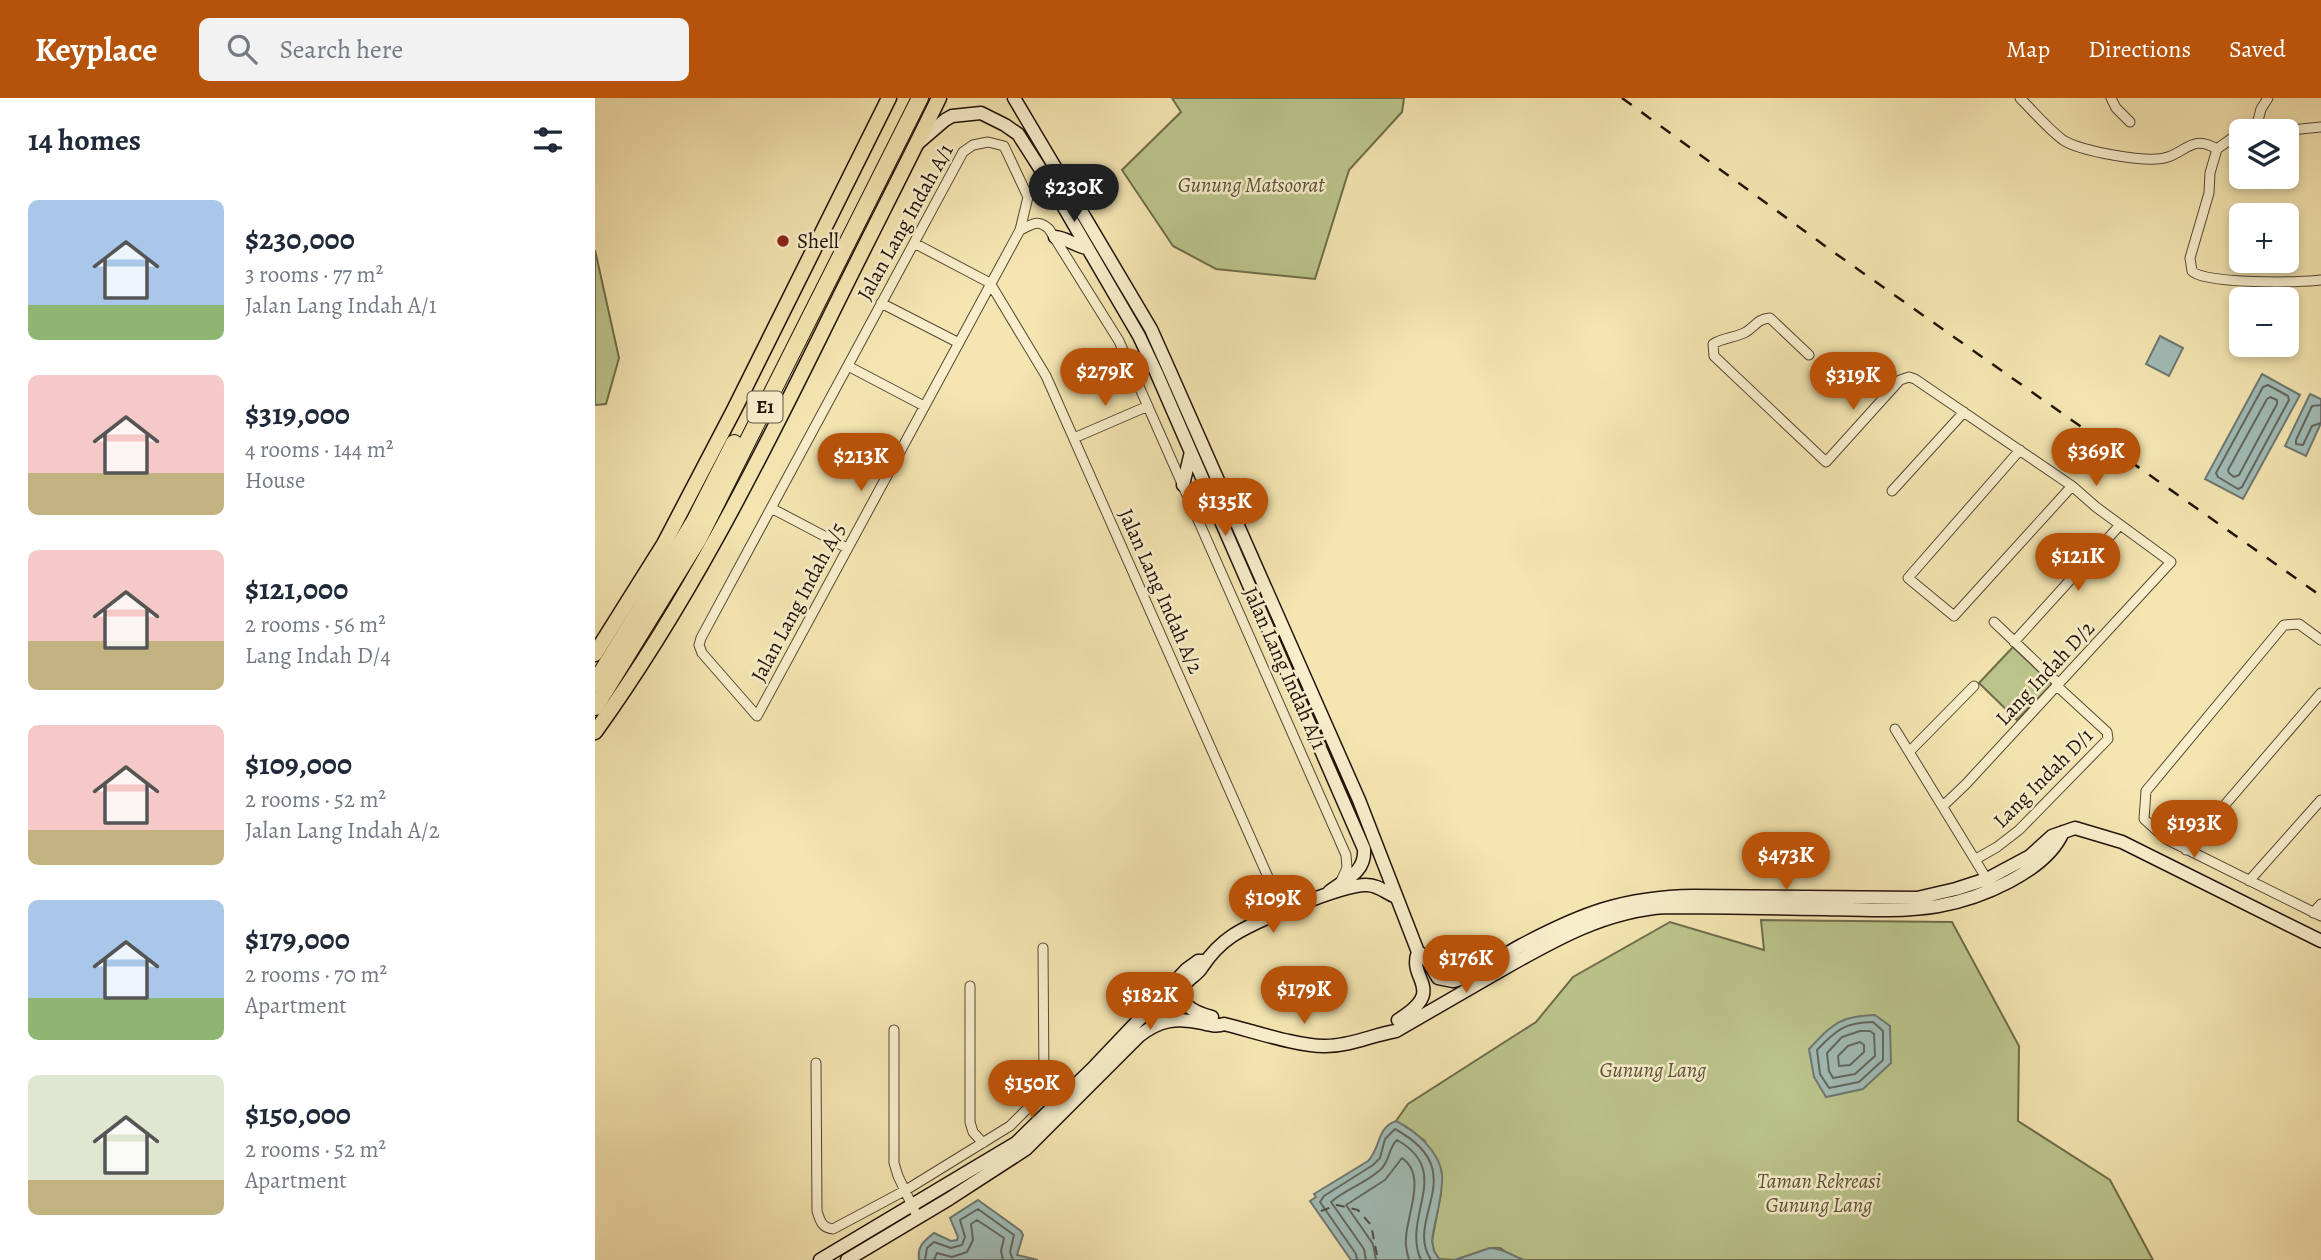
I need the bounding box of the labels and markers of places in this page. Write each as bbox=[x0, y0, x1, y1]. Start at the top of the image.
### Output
pin: $230K bbox=[1025, 164, 1123, 224]
place label: Shell bbox=[797, 227, 839, 255]
marker: Shell bbox=[775, 233, 791, 249]
pin: $279K bbox=[1056, 348, 1154, 408]
pin: $319K bbox=[1804, 352, 1902, 412]
pin: $369K bbox=[2047, 428, 2145, 488]
pin: $213K bbox=[812, 434, 910, 493]
pin: $135K bbox=[1176, 478, 1274, 538]
pin: $121K bbox=[2029, 533, 2127, 593]
pin: $193K bbox=[2145, 800, 2243, 860]
pin: $473K bbox=[1737, 832, 1835, 892]
pin: $109K bbox=[1224, 876, 1322, 935]
pin: $176K bbox=[1417, 936, 1515, 995]
pin: $179K bbox=[1255, 967, 1353, 1026]
pin: $182K bbox=[1101, 972, 1199, 1032]
pin: $150K bbox=[983, 1060, 1081, 1120]

